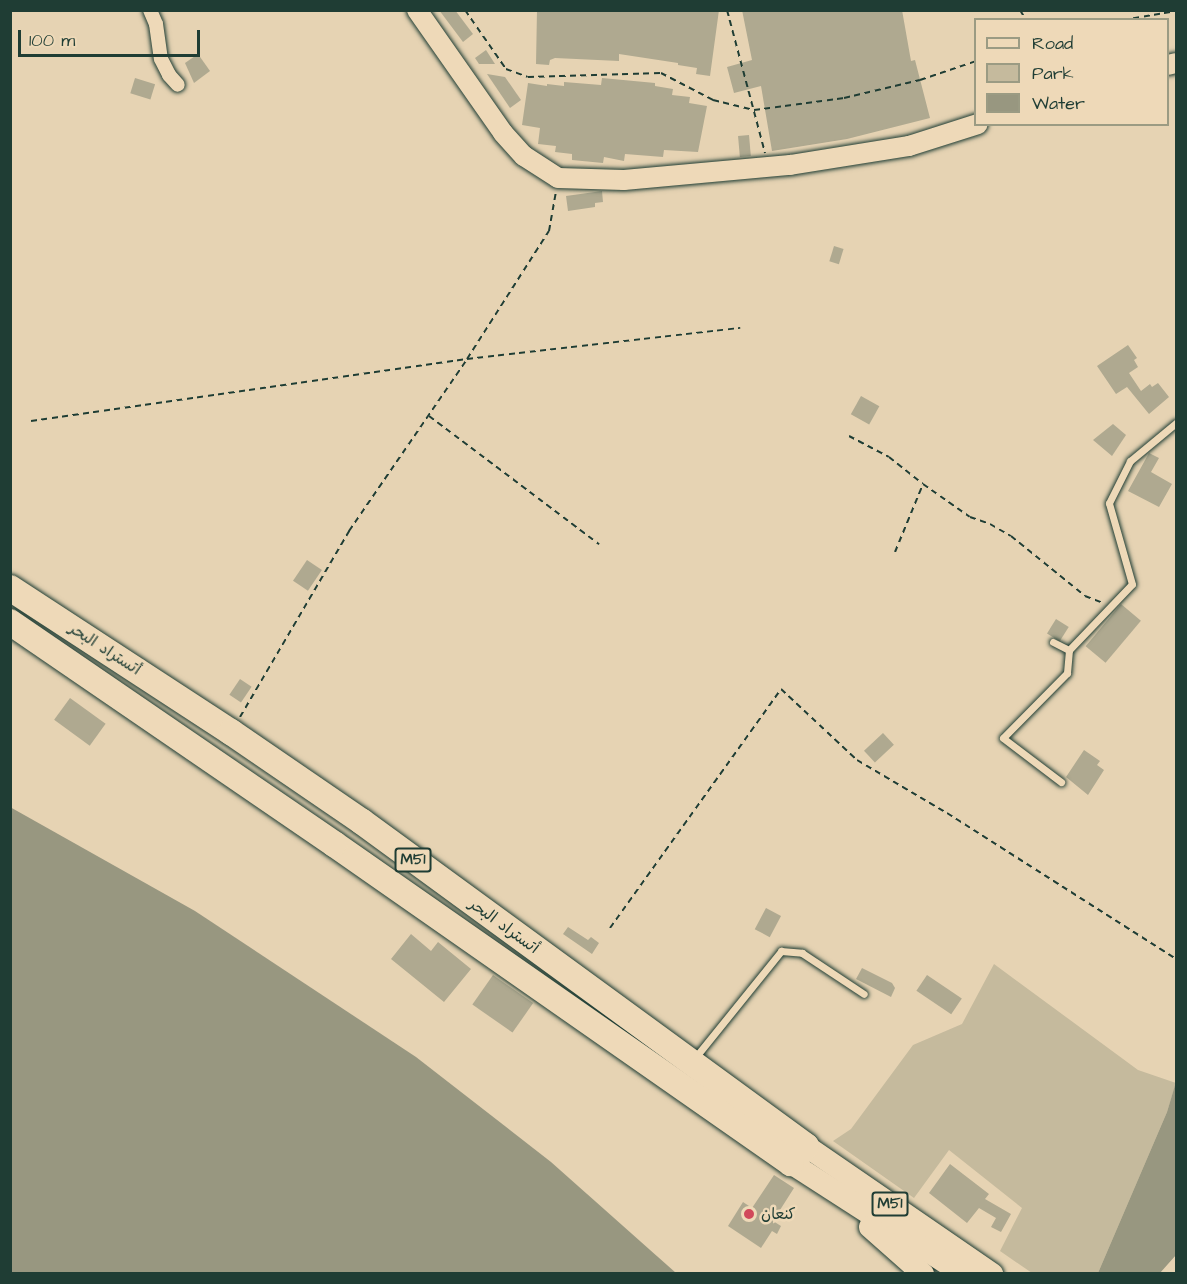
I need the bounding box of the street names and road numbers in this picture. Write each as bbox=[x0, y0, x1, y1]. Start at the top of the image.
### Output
street label: أتستراد البحر bbox=[65, 619, 145, 679]
road number: M51 bbox=[394, 848, 432, 872]
street label: أتستراد البحر bbox=[465, 894, 543, 958]
road number: M51 bbox=[870, 1192, 910, 1216]

